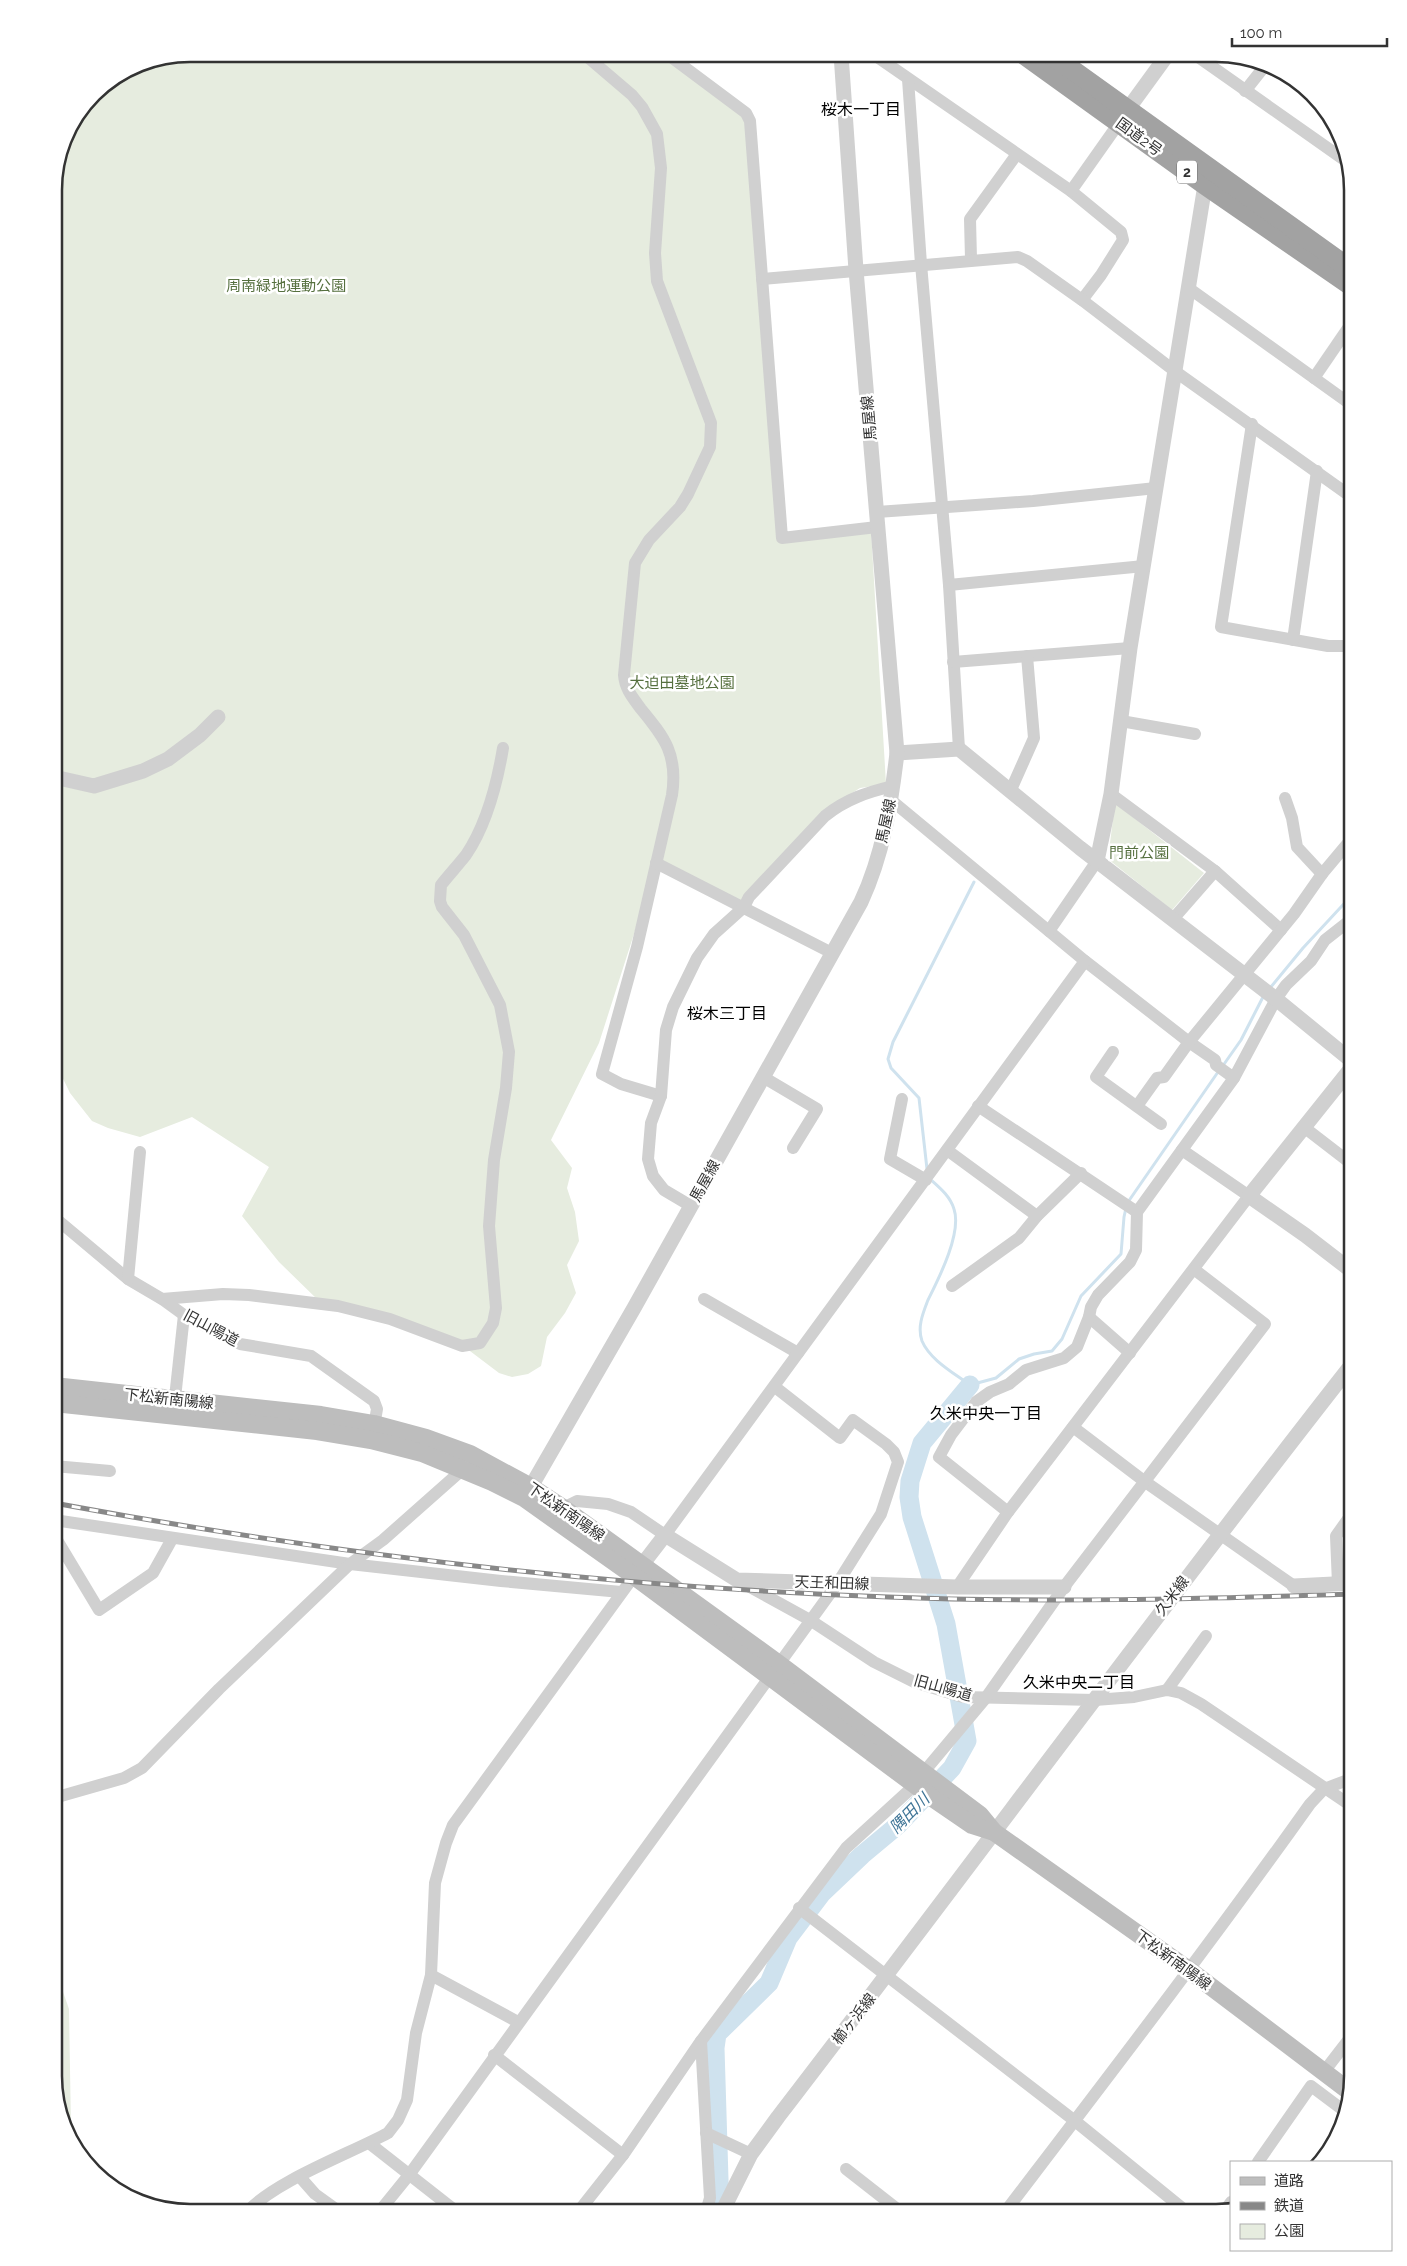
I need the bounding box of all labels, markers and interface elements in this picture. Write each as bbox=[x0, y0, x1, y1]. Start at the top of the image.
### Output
scale bar bbox=[1232, 15, 1387, 47]
text: 100 m bbox=[1240, 24, 1282, 42]
district label: 桜木一丁目 bbox=[821, 100, 901, 119]
street label: 国道2号 bbox=[1112, 114, 1166, 160]
road number: 2 bbox=[1177, 160, 1197, 183]
park label: 周南緑地運動公園 bbox=[226, 277, 346, 295]
street label: 馬屋線 bbox=[858, 395, 880, 441]
park label: 大迫田墓地公園 bbox=[629, 674, 735, 692]
street label: 馬屋線 bbox=[873, 797, 899, 845]
park label: 門前公園 bbox=[1109, 844, 1169, 862]
district label: 桜木三丁目 bbox=[687, 1004, 767, 1023]
street label: 馬屋線 bbox=[686, 1157, 724, 1205]
street label: 旧山陽道 bbox=[180, 1306, 242, 1350]
street label: 下松新南陽線 bbox=[123, 1385, 215, 1413]
district label: 久米中央一丁目 bbox=[930, 1404, 1042, 1423]
street label: 下松新南陽線 bbox=[524, 1479, 608, 1545]
street label: 天王和田線 bbox=[794, 1573, 870, 1593]
street label: 久米線 bbox=[1151, 1573, 1193, 1619]
street label: 旧山陽道 bbox=[912, 1671, 974, 1705]
district label: 久米中央二丁目 bbox=[1023, 1673, 1135, 1692]
water label: 隅田川 bbox=[886, 1788, 934, 1837]
street label: 下松新南陽線 bbox=[1131, 1926, 1215, 1994]
street label: 櫛ヶ浜線 bbox=[828, 1990, 880, 2048]
legend bbox=[1230, 2161, 1392, 2251]
text: 道路 bbox=[1274, 2172, 1304, 2190]
text: 鉄道 bbox=[1274, 2197, 1304, 2215]
text: 公園 bbox=[1274, 2222, 1304, 2240]

